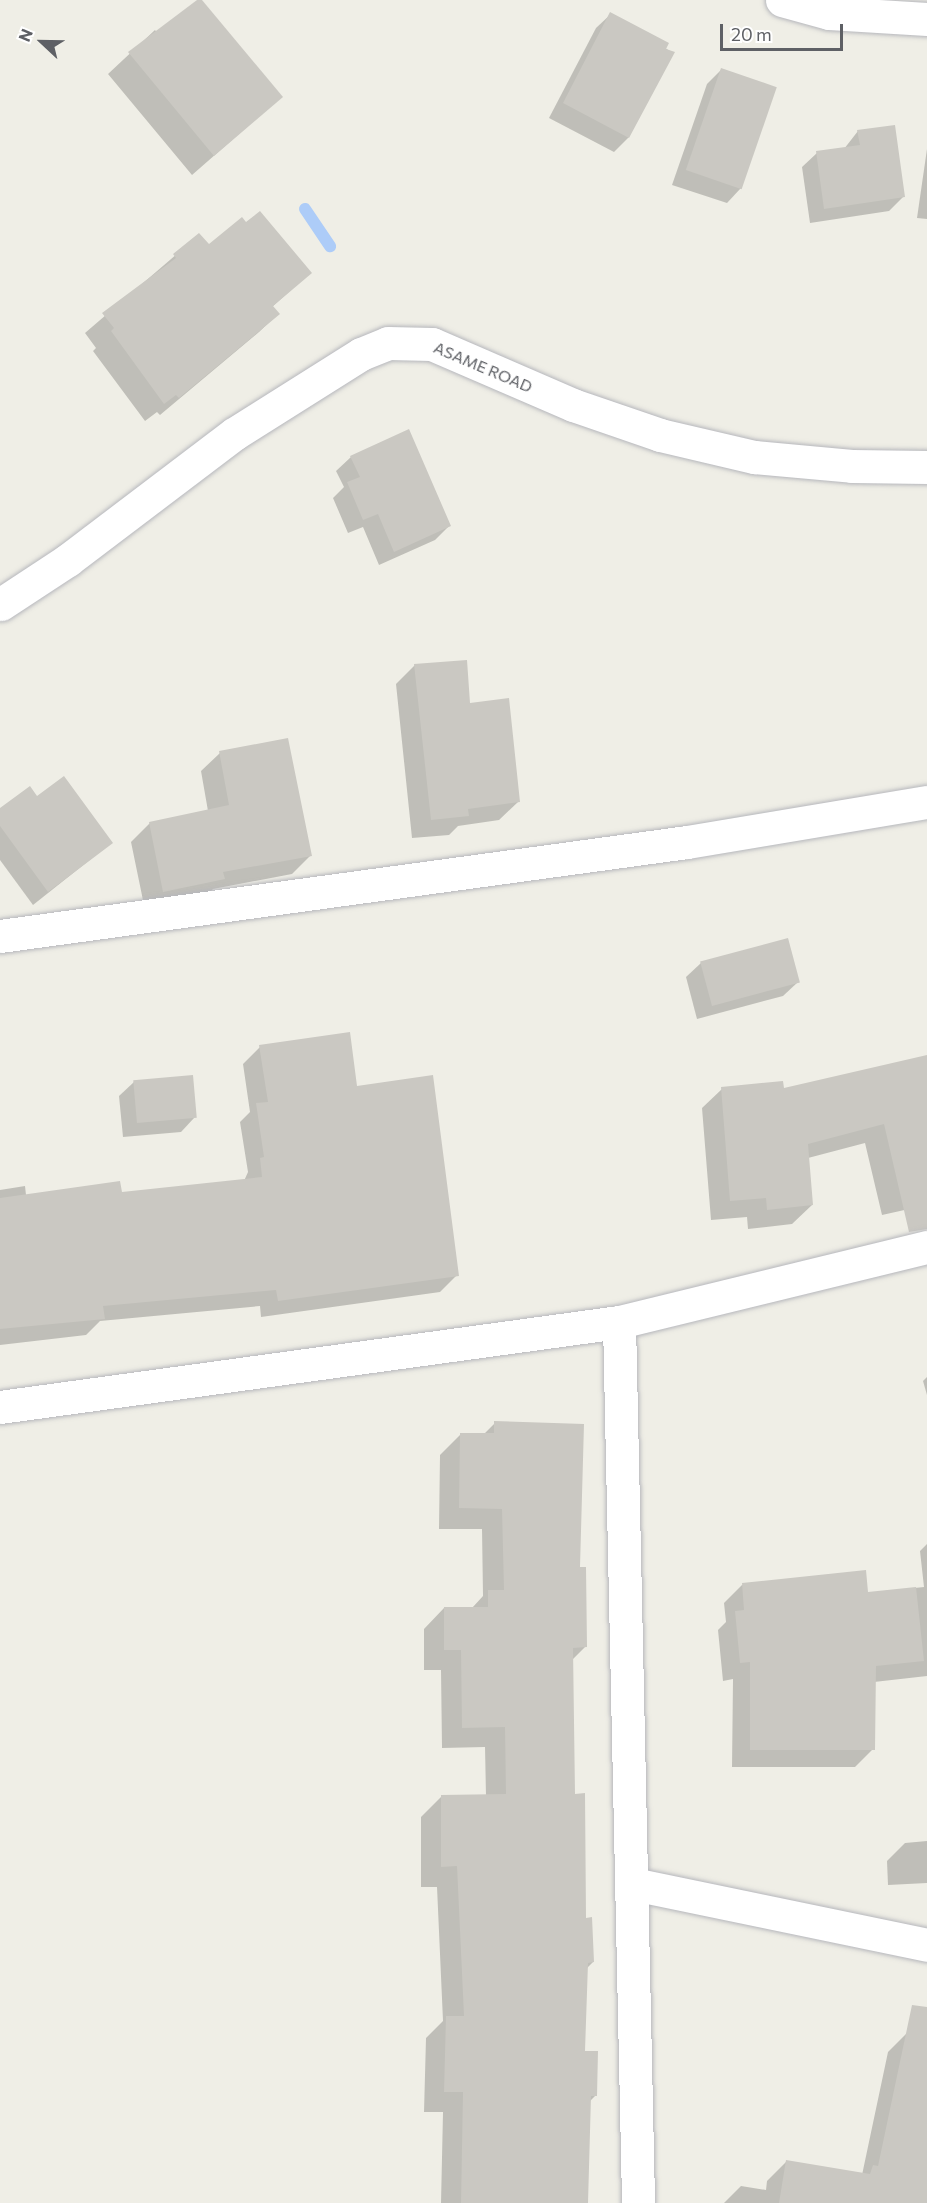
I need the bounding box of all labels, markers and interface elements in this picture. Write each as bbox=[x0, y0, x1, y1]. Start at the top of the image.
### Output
north arrow bbox=[12, 12, 72, 72]
scale bar bbox=[723, 12, 846, 50]
text: 20 m bbox=[731, 23, 772, 45]
text: N bbox=[14, 26, 36, 44]
street label: ASAME ROAD bbox=[431, 338, 535, 396]

